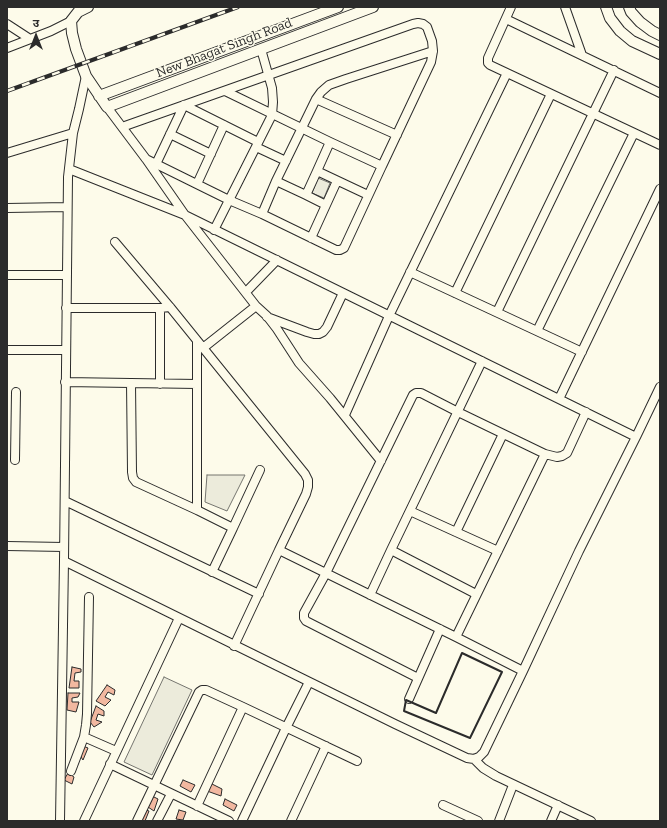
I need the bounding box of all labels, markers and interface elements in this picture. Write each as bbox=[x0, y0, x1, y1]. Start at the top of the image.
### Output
street label: New Bhagat Singh Road bbox=[154, 14, 294, 82]
north arrow bbox=[16, 16, 56, 56]
text: उ bbox=[33, 17, 39, 30]

